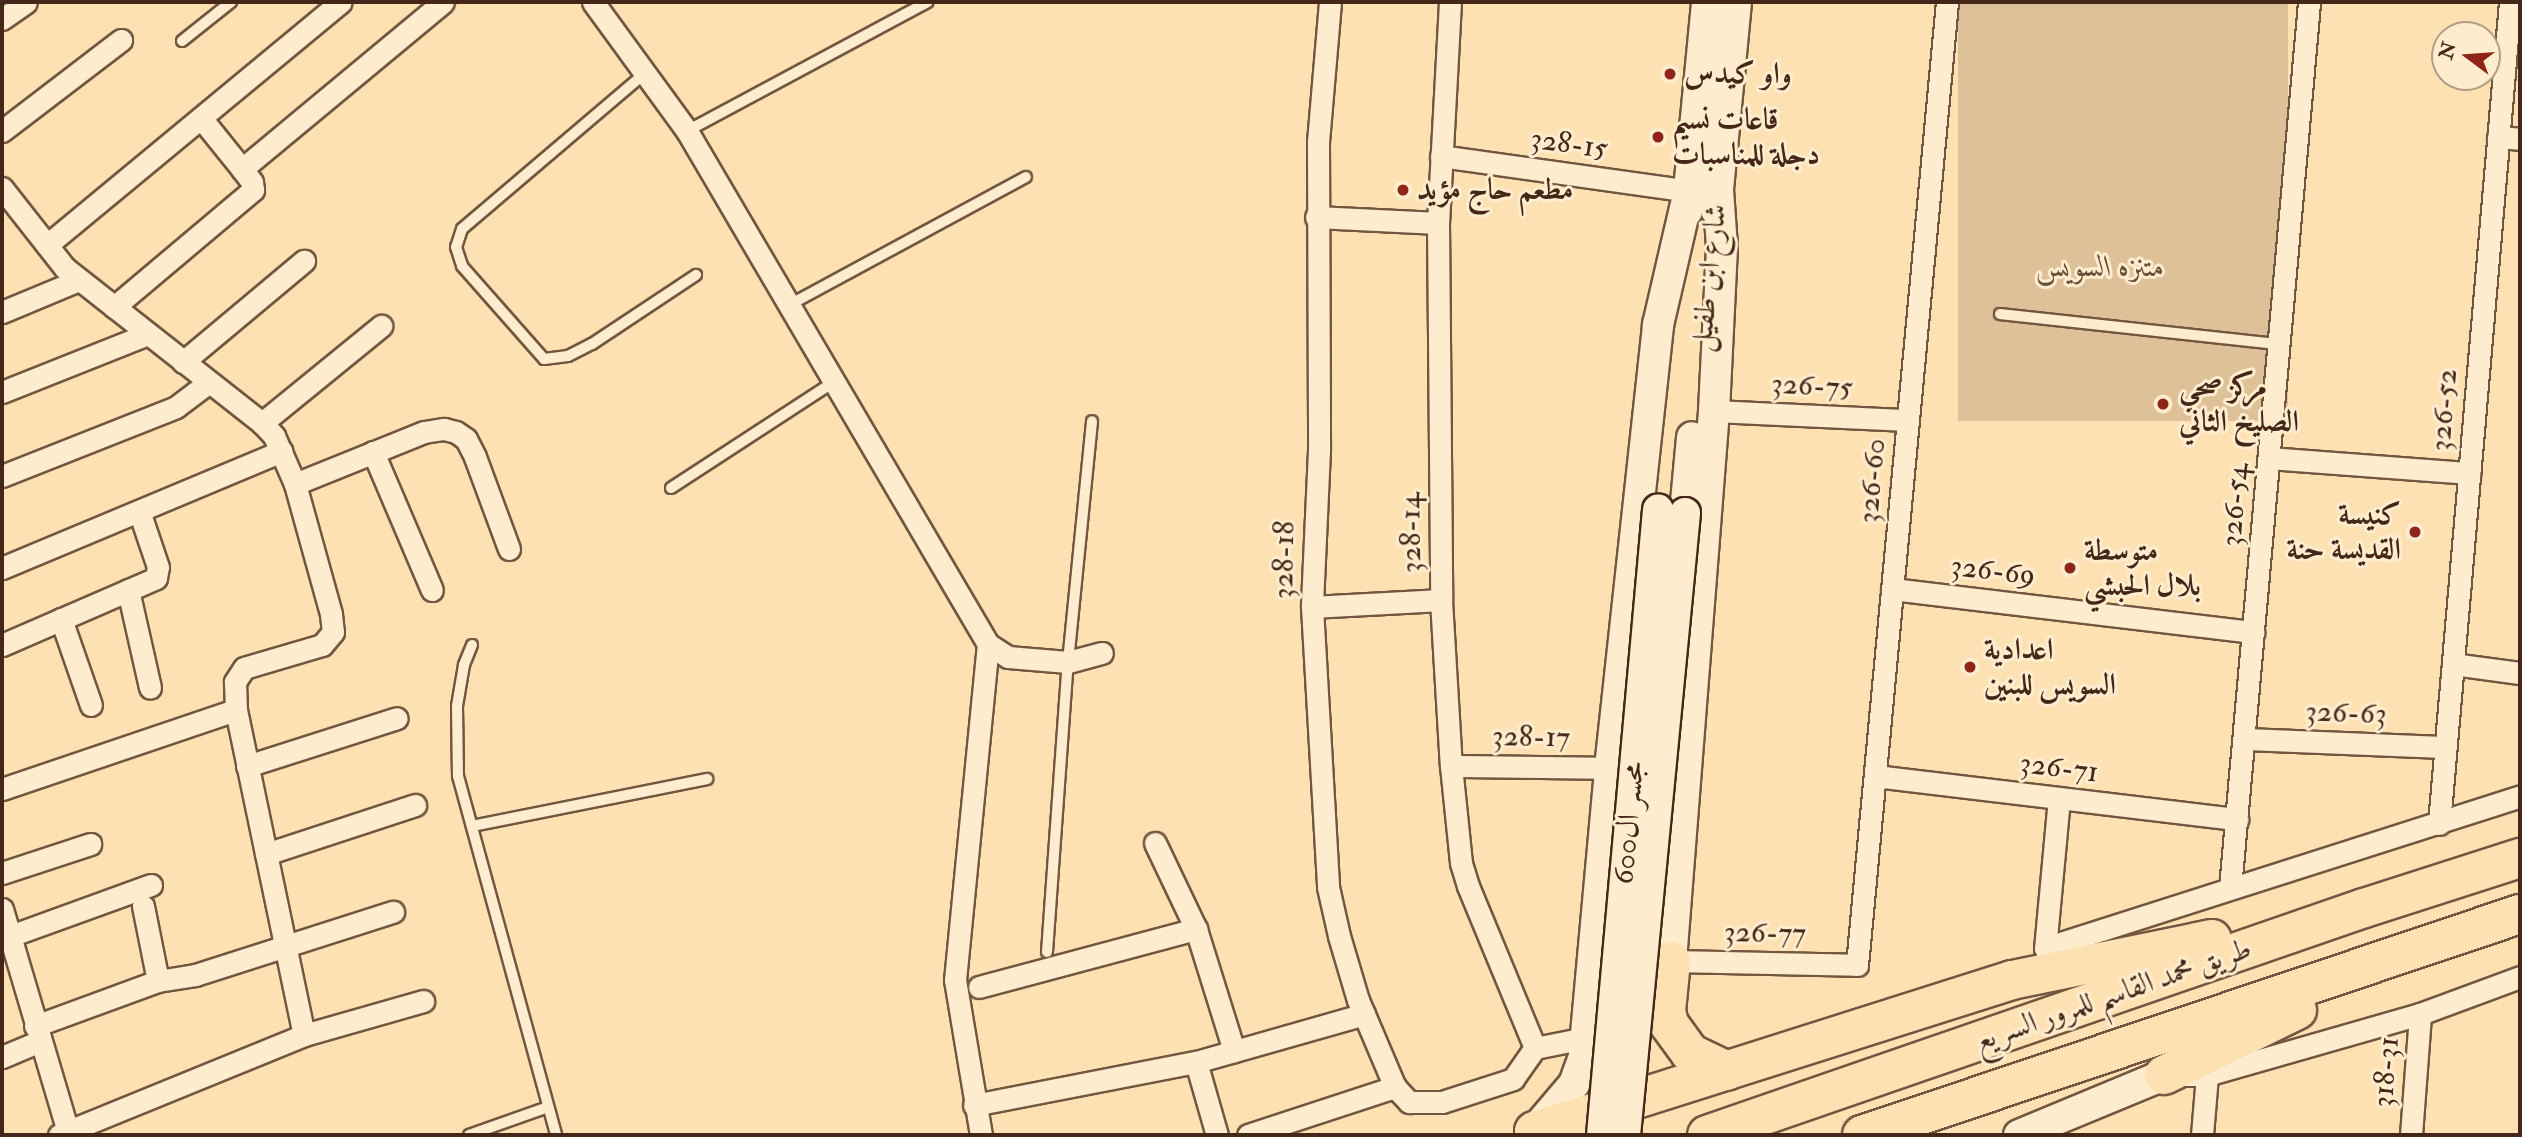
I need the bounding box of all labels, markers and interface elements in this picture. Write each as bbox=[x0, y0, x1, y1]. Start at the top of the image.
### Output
north arrow bbox=[2431, 21, 2501, 91]
text: N bbox=[2434, 39, 2462, 62]
place label: واو كيدس bbox=[1684, 56, 1792, 92]
marker: واو كيدس bbox=[1662, 66, 1678, 82]
place label: قاعات نسيم دجلة للمناسبات bbox=[1672, 102, 1820, 172]
street label: 328-15 bbox=[1528, 121, 1610, 167]
marker: قاعات نسيم دجلة للمناسبات bbox=[1650, 129, 1666, 145]
place label: مطعم حاج مؤيد bbox=[1417, 172, 1573, 208]
marker: مطعم حاج مؤيد bbox=[1395, 182, 1411, 198]
street label: شارع ابن طفيل bbox=[1683, 202, 1735, 354]
park label: متنزه السويس bbox=[2035, 249, 2165, 285]
street label: 326-75 bbox=[1770, 366, 1854, 406]
street label: 326-52 bbox=[2422, 367, 2466, 453]
place label: مركز صحي الصليخ الثاني bbox=[2179, 369, 2299, 440]
marker: مركز صحي الصليخ الثاني bbox=[2153, 394, 2173, 414]
street label: 326-60 bbox=[1850, 437, 1894, 525]
street label: 326-54 bbox=[2213, 462, 2257, 548]
street label: 328-14 bbox=[1392, 493, 1430, 573]
place label: كنيسة القديسة حنة bbox=[2286, 497, 2401, 568]
street label: 328-18 bbox=[1265, 521, 1303, 599]
marker: كنيسة القديسة حنة bbox=[2407, 524, 2423, 540]
place label: متوسطة بلال الحبشي bbox=[2084, 533, 2201, 604]
street label: 326-69 bbox=[1949, 548, 2037, 594]
marker: متوسطة بلال الحبشي bbox=[2062, 560, 2078, 576]
place label: اعدادية السويس للبنين bbox=[1984, 632, 2116, 702]
marker: اعدادية السويس للبنين bbox=[1962, 659, 1978, 675]
street label: 326-63 bbox=[2305, 694, 2387, 732]
street label: 328-17 bbox=[1492, 718, 1570, 756]
street label: 326-71 bbox=[2018, 745, 2100, 791]
street label: مجسر ال600 bbox=[1606, 760, 1652, 886]
street label: 326-77 bbox=[1724, 914, 1806, 952]
street label: طريق محمد القاسم للمرور السريع bbox=[1970, 931, 2256, 1059]
street label: 318-31 bbox=[2365, 1035, 2407, 1109]

